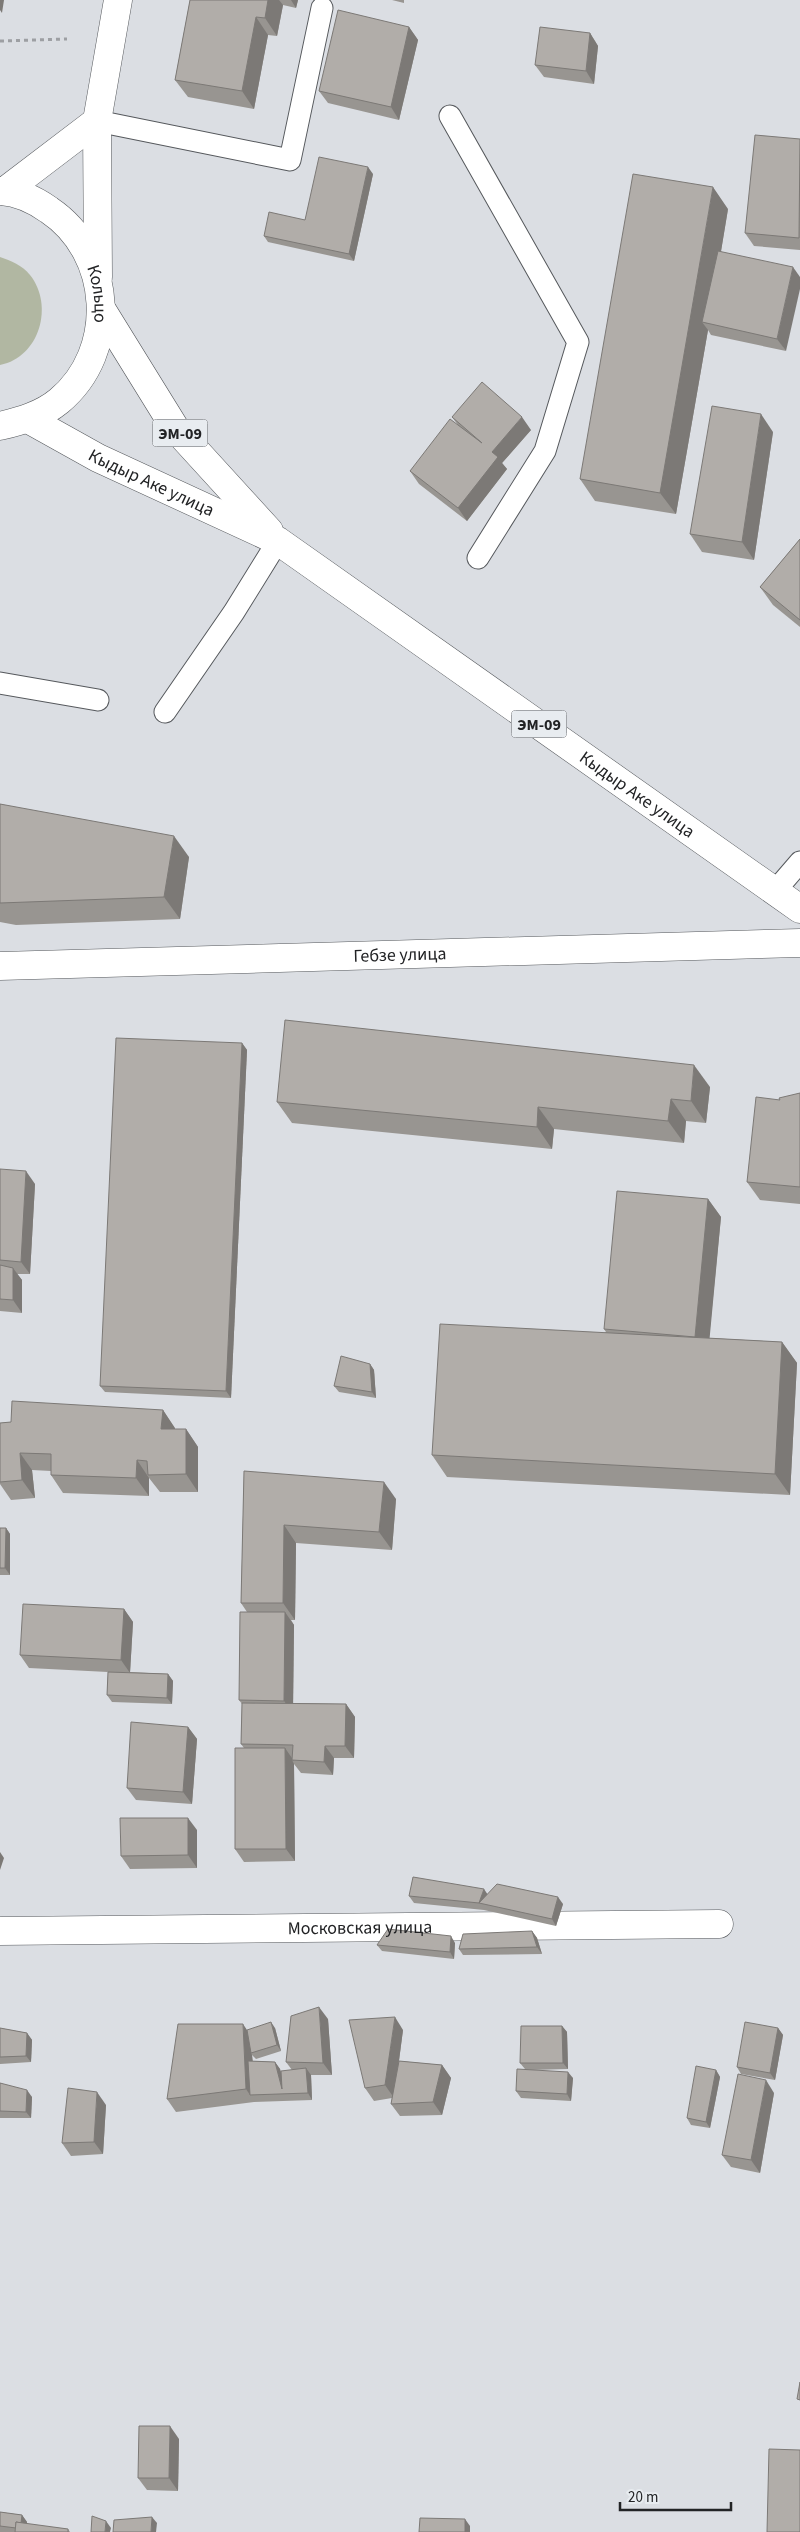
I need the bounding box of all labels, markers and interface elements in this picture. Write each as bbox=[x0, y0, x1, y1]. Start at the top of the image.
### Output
street label: Кольцо bbox=[80, 262, 113, 324]
road number: ЭМ-09 bbox=[152, 419, 208, 446]
street label: Кыдыр Аке улица bbox=[84, 443, 218, 523]
road number: ЭМ-09 bbox=[512, 711, 566, 738]
street label: Кыдыр Аке улица bbox=[574, 745, 700, 844]
street label: Гебзе улица bbox=[353, 941, 447, 969]
street label: Московская улица bbox=[287, 1915, 432, 1941]
scale bar bbox=[620, 2480, 731, 2512]
text: 20 m bbox=[628, 2487, 658, 2508]

